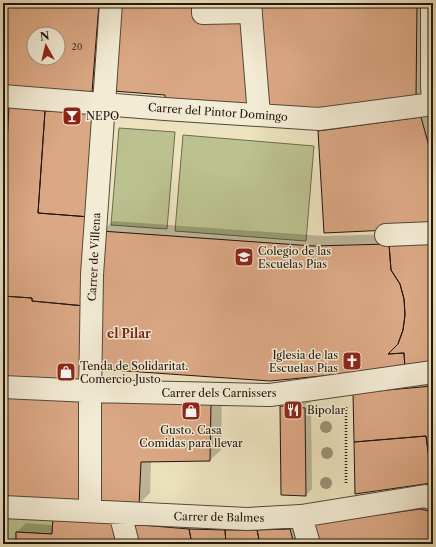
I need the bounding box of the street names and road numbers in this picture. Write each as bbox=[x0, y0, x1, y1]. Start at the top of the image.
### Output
street label: Carrer del Pintor Domingo bbox=[148, 100, 289, 124]
street label: Carrer de Villena bbox=[85, 212, 103, 302]
street label: Carrer dels Carnissers bbox=[161, 386, 277, 400]
street label: Carrer de Balmes bbox=[174, 509, 265, 525]

